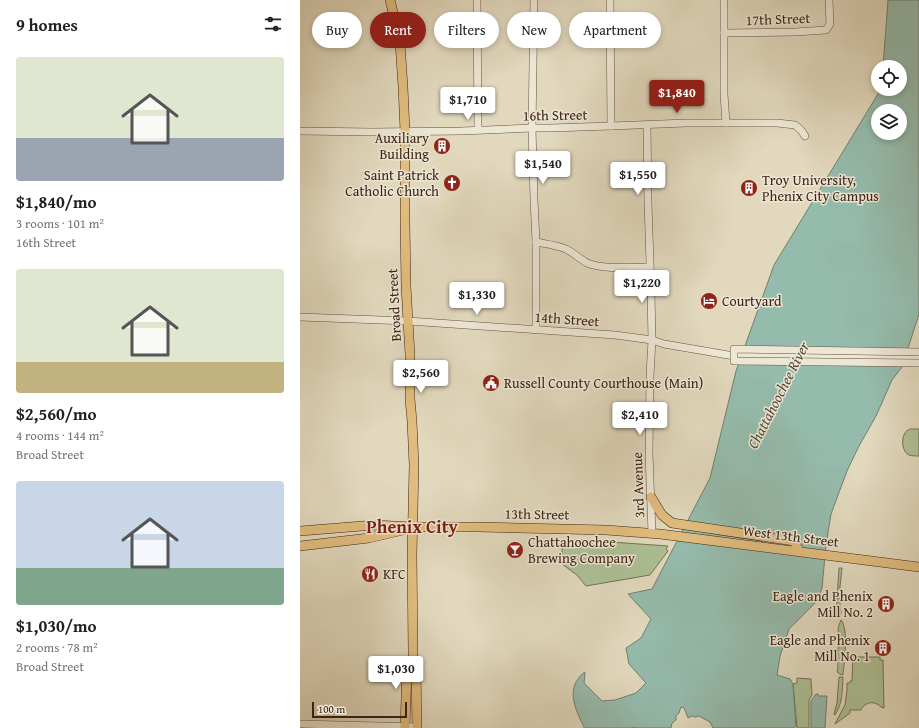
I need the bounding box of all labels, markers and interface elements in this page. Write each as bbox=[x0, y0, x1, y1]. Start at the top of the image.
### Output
street label: 17th Street bbox=[745, 8, 811, 30]
text: 9 homes bbox=[16, 12, 78, 37]
chip: Buy bbox=[312, 12, 362, 48]
chip: Rent bbox=[370, 12, 426, 48]
chip: Filters bbox=[434, 12, 499, 48]
chip: New bbox=[507, 12, 561, 48]
chip: Apartment bbox=[569, 12, 661, 48]
icon: filters bbox=[262, 13, 284, 35]
map controls bbox=[871, 60, 907, 140]
button: locate bbox=[871, 60, 907, 96]
pin: $1,840 bbox=[644, 80, 710, 114]
icon: home bbox=[114, 83, 186, 155]
text: $1,840 bbox=[658, 83, 696, 102]
pin: $1,710 bbox=[435, 87, 501, 121]
text: $1,710 bbox=[449, 90, 487, 109]
street label: 16th Street bbox=[522, 104, 588, 126]
button: layers bbox=[871, 104, 907, 140]
place label: Auxiliary Building bbox=[375, 128, 429, 164]
building icon: Auxiliary Building bbox=[432, 136, 452, 156]
pin: $1,540 bbox=[510, 151, 576, 185]
text: $1,540 bbox=[524, 154, 562, 173]
pin: $1,550 bbox=[605, 162, 671, 196]
place label: Saint Patrick Catholic Church bbox=[345, 165, 440, 201]
text: $1,550 bbox=[619, 165, 657, 184]
place label: Troy University, Phenix City Campus bbox=[762, 170, 879, 206]
church icon: Saint Patrick Catholic Church bbox=[442, 173, 462, 193]
building icon: Troy University, Phenix City Campus bbox=[739, 178, 759, 198]
text: $1,840/mo bbox=[16, 189, 97, 214]
text: 3 rooms · 101 m² bbox=[16, 214, 104, 233]
text: 16th Street bbox=[16, 233, 76, 252]
street label: Broad Street bbox=[382, 268, 406, 342]
pin: $1,220 bbox=[609, 270, 675, 304]
text: $1,220 bbox=[623, 273, 661, 292]
pin: $1,330 bbox=[444, 282, 510, 316]
text: $1,330 bbox=[458, 285, 496, 304]
hotel icon: Courtyard bbox=[699, 291, 719, 311]
place label: Courtyard bbox=[722, 291, 782, 311]
icon: home bbox=[114, 295, 186, 367]
street label: 14th Street bbox=[534, 307, 600, 331]
water label: Chattahoochee River bbox=[742, 338, 814, 452]
pin: $2,560 bbox=[388, 360, 454, 394]
text: $2,560 bbox=[402, 363, 440, 382]
public building icon: Russell County Courthouse (Main) bbox=[481, 373, 501, 393]
place label: Russell County Courthouse (Main) bbox=[504, 373, 703, 393]
text: $2,560/mo bbox=[16, 401, 97, 426]
pin: $2,410 bbox=[607, 402, 673, 436]
text: $2,410 bbox=[621, 405, 659, 424]
text: 4 rooms · 144 m² bbox=[16, 426, 104, 445]
text: Broad Street bbox=[16, 445, 84, 464]
street label: 3rd Avenue bbox=[627, 451, 649, 518]
street label: 13th Street bbox=[504, 503, 570, 525]
icon: home bbox=[114, 507, 186, 579]
district label: Phenix City bbox=[366, 513, 458, 540]
street label: West 13th Street bbox=[742, 520, 840, 552]
place label: Chattahoochee Brewing Company bbox=[528, 532, 635, 568]
bar icon: Chattahoochee Brewing Company bbox=[505, 540, 525, 560]
restaurant icon: KFC bbox=[360, 564, 380, 584]
place label: KFC bbox=[383, 564, 406, 584]
place label: Eagle and Phenix Mill No. 2 bbox=[773, 586, 874, 622]
building icon: Eagle and Phenix Mill No. 2 bbox=[876, 594, 896, 614]
text: $1,030/mo bbox=[16, 613, 97, 638]
place label: Eagle and Phenix Mill No. 1 bbox=[770, 630, 871, 666]
text: 2 rooms · 78 m² bbox=[16, 638, 98, 657]
building icon: Eagle and Phenix Mill No. 1 bbox=[873, 638, 893, 658]
pin: $1,030 bbox=[363, 656, 429, 690]
text: Broad Street bbox=[16, 657, 84, 676]
text: $1,030 bbox=[377, 659, 415, 678]
scale bar bbox=[312, 700, 407, 719]
text: 100 m bbox=[318, 701, 345, 717]

